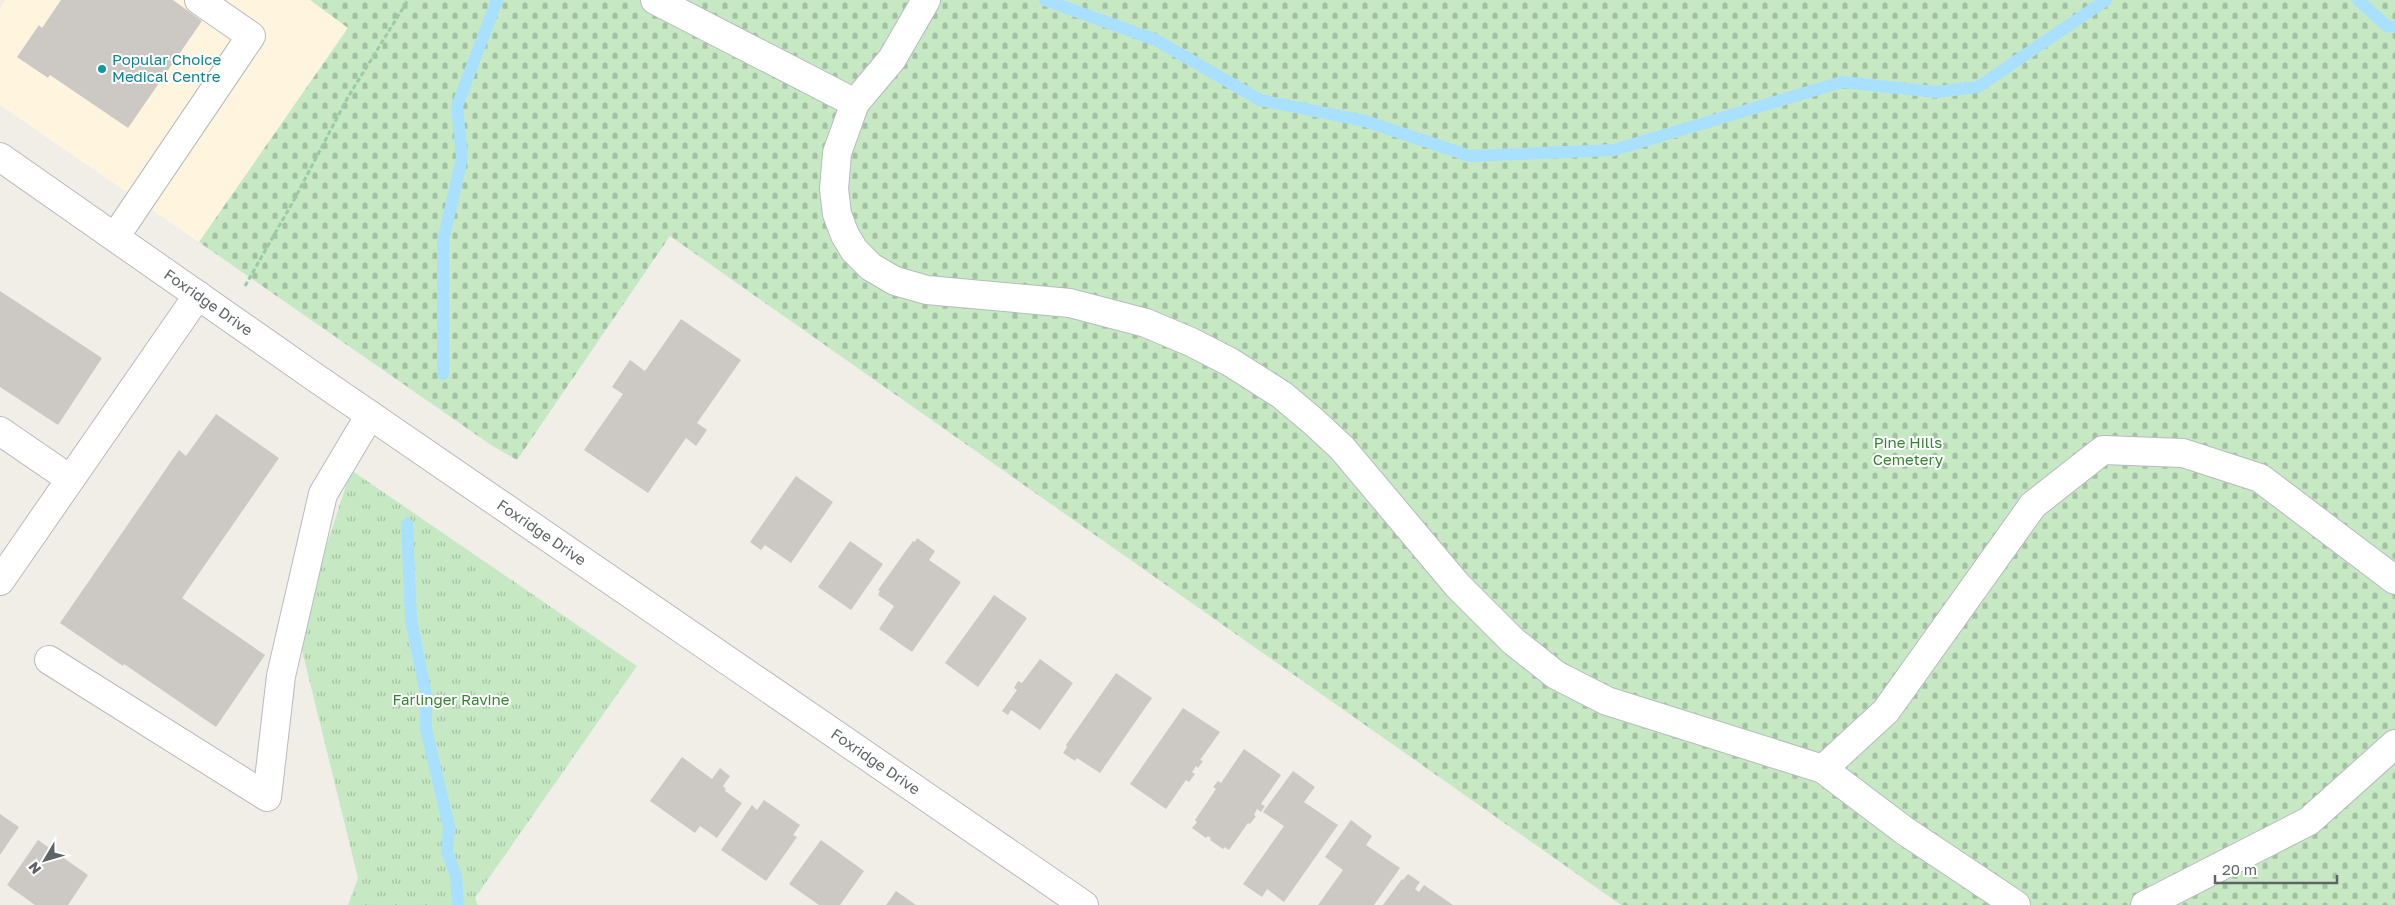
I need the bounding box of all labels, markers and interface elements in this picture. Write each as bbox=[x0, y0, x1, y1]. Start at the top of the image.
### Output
place label: Popular Choice Medical Centre bbox=[112, 50, 221, 85]
marker: Popular Choice Medical Centre bbox=[96, 63, 108, 75]
street label: Foxridge Drive bbox=[161, 265, 257, 339]
park label: Pine Hills Cemetery bbox=[1873, 433, 1944, 468]
street label: Foxridge Drive bbox=[494, 495, 590, 569]
park label: Farlinger Ravine bbox=[392, 690, 510, 708]
street label: Foxridge Drive bbox=[828, 724, 924, 798]
north arrow bbox=[20, 835, 70, 885]
scale bar bbox=[2215, 852, 2338, 884]
text: N bbox=[24, 859, 44, 878]
text: 20 m bbox=[2222, 860, 2257, 878]

